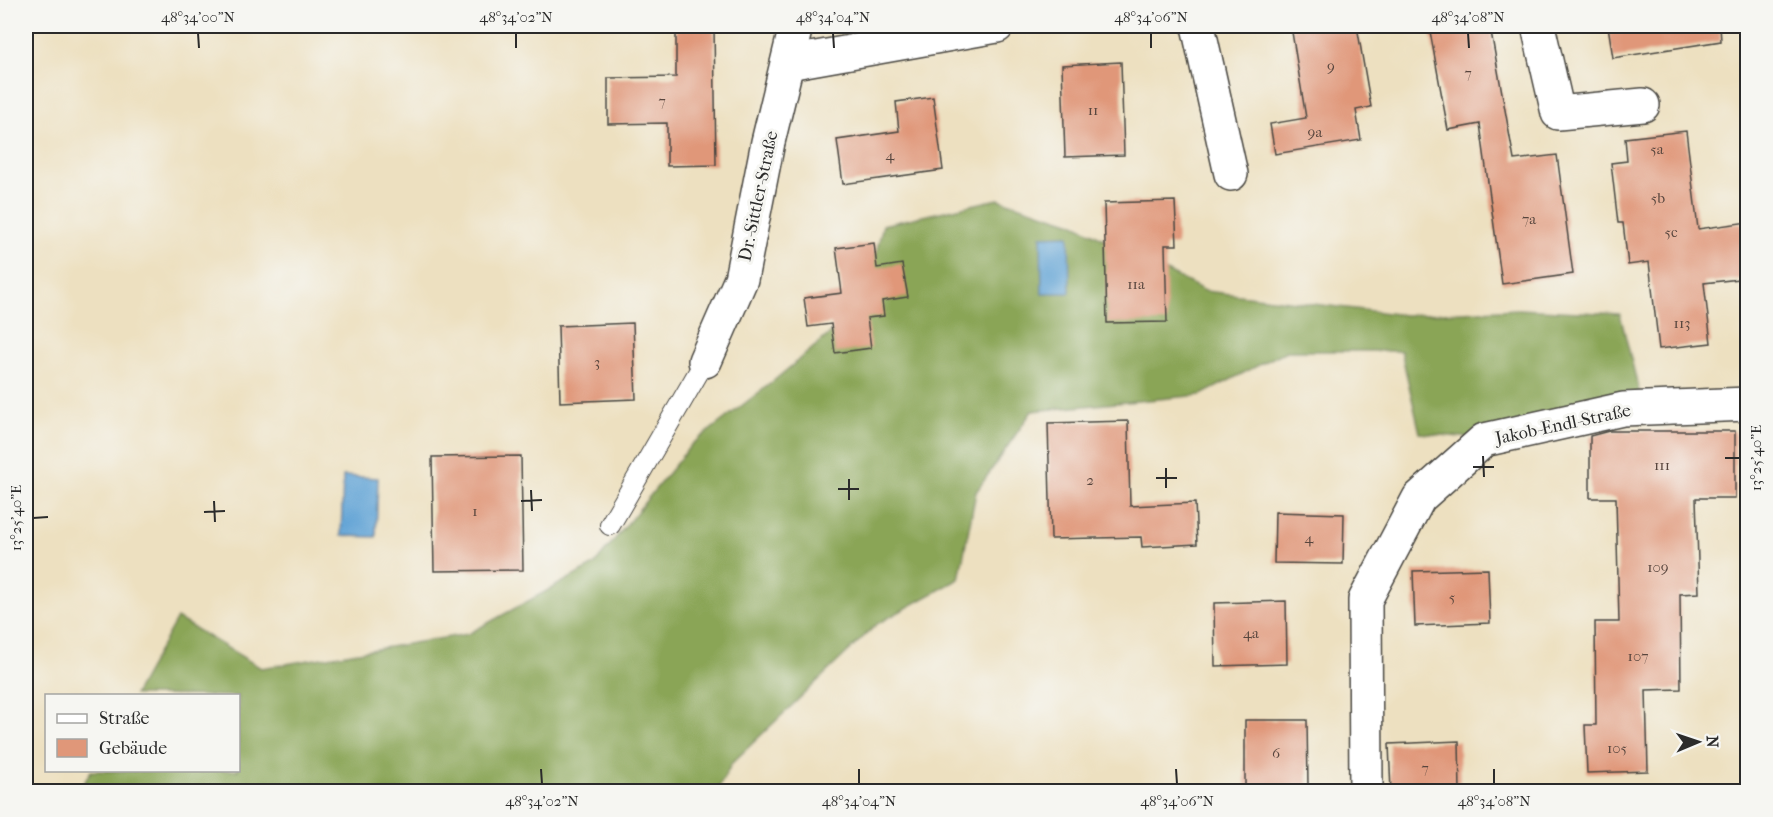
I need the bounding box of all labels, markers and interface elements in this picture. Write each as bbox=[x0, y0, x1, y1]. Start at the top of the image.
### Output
text: 48°34'00"N bbox=[161, 8, 236, 26]
text: 48°34'02"N bbox=[479, 8, 553, 26]
text: 48°34'04"N bbox=[796, 8, 871, 26]
text: 48°34'06"N bbox=[1114, 8, 1188, 26]
text: 48°34'08"N bbox=[1431, 8, 1505, 26]
house number: 9 bbox=[1327, 57, 1335, 75]
house number: 7 bbox=[1464, 64, 1472, 82]
house number: 7 bbox=[658, 92, 666, 110]
house number: 11 bbox=[1088, 101, 1098, 119]
house number: 9a bbox=[1308, 123, 1323, 141]
street label: Dr.-Sittler-Straße bbox=[734, 129, 783, 263]
house number: 5a bbox=[1650, 140, 1665, 158]
house number: 4 bbox=[886, 146, 896, 164]
house number: 5b bbox=[1651, 189, 1665, 207]
house number: 7a bbox=[1522, 210, 1537, 228]
house number: 5c bbox=[1664, 223, 1678, 241]
house number: 11a bbox=[1127, 275, 1146, 293]
house number: 113 bbox=[1674, 314, 1690, 332]
house number: 3 bbox=[594, 353, 600, 371]
street label: Jakob-Endl-Straße bbox=[1491, 400, 1633, 450]
text: 13°25'40"E bbox=[1747, 425, 1765, 491]
house number: 111 bbox=[1654, 456, 1670, 474]
house number: 2 bbox=[1086, 471, 1094, 489]
text: 13°25'40"E bbox=[7, 485, 25, 551]
house number: 1 bbox=[472, 502, 478, 520]
house number: 4 bbox=[1305, 529, 1315, 547]
house number: 109 bbox=[1647, 558, 1669, 576]
house number: 5 bbox=[1449, 588, 1455, 606]
house number: 4a bbox=[1243, 624, 1260, 642]
house number: 107 bbox=[1628, 647, 1648, 665]
legend bbox=[45, 694, 240, 772]
text: Straße bbox=[99, 708, 150, 729]
north arrow bbox=[1668, 712, 1728, 772]
text: N bbox=[1703, 735, 1722, 749]
text: Gebäude bbox=[99, 738, 167, 759]
house number: 105 bbox=[1607, 739, 1627, 757]
house number: 6 bbox=[1272, 744, 1281, 762]
house number: 7 bbox=[1421, 759, 1429, 777]
text: 48°34'02"N bbox=[505, 792, 579, 810]
text: 48°34'04"N bbox=[822, 792, 897, 810]
text: 48°34'06"N bbox=[1140, 792, 1214, 810]
text: 48°34'08"N bbox=[1457, 792, 1531, 810]

